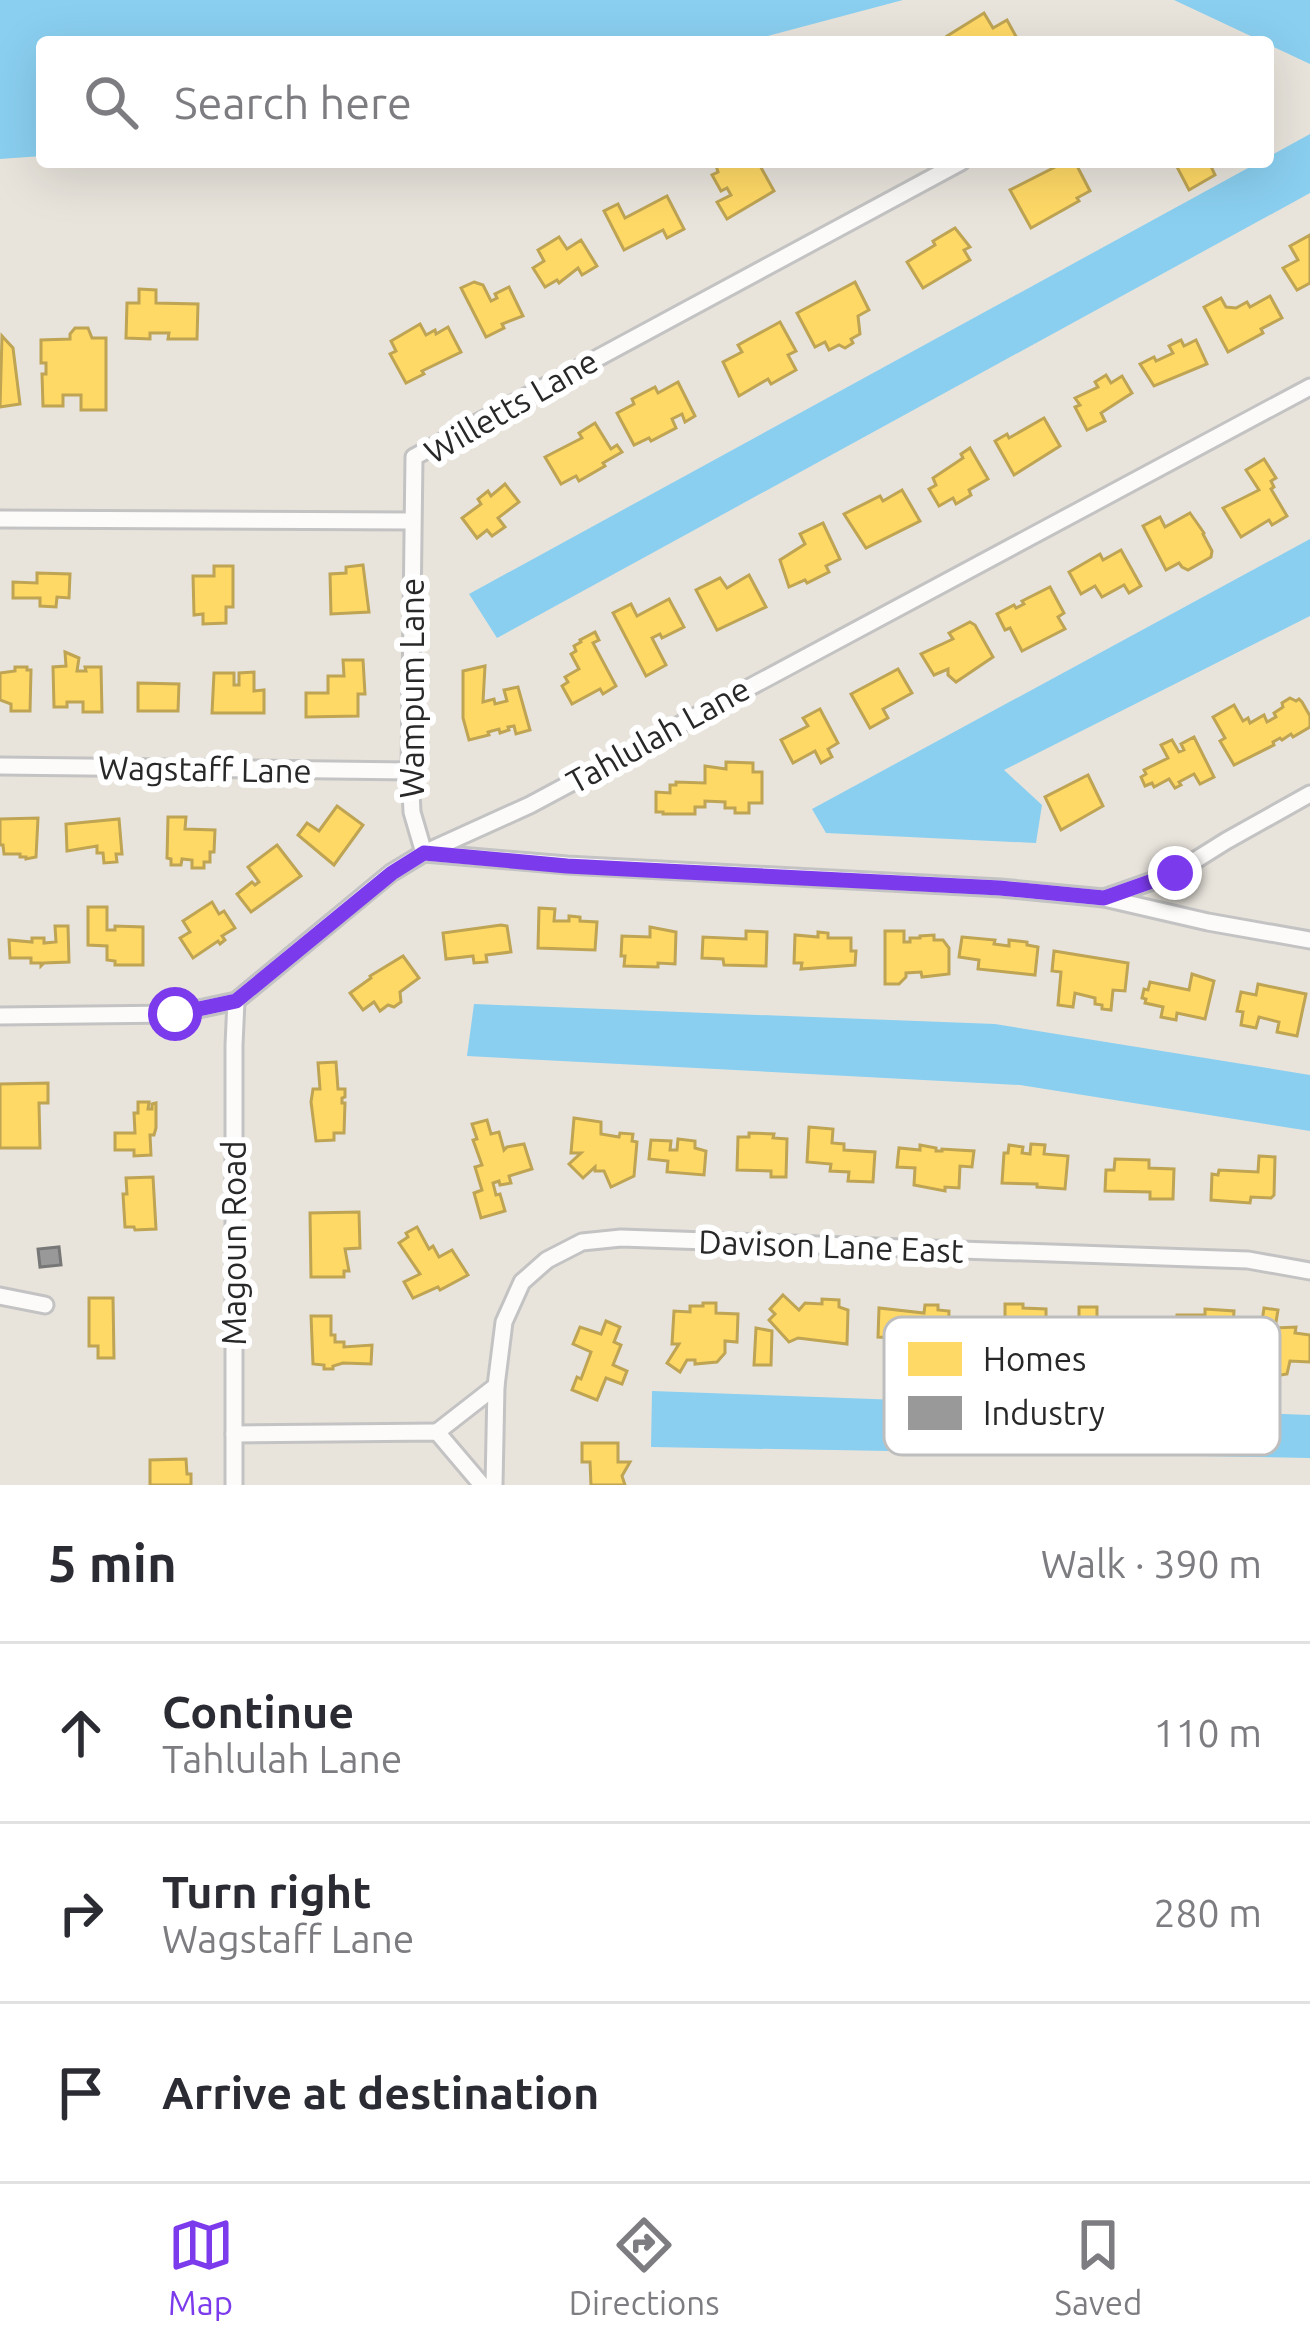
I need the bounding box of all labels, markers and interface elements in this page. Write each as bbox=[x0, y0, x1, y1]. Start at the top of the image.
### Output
search box bbox=[36, 36, 1274, 168]
icon: search bbox=[78, 69, 144, 135]
text: Search here bbox=[174, 77, 412, 128]
street label: Willetts Lane bbox=[418, 341, 604, 470]
street label: Wampum Lane bbox=[393, 578, 430, 798]
street label: Tahlulah Lane bbox=[560, 669, 756, 800]
street label: Wagstaff Lane bbox=[98, 748, 312, 789]
route end bbox=[1148, 846, 1202, 900]
route start bbox=[148, 987, 202, 1041]
street label: Magoun Road bbox=[215, 1140, 252, 1346]
street label: Davison Lane East bbox=[698, 1222, 964, 1269]
legend bbox=[884, 1317, 1280, 1455]
text: Homes bbox=[983, 1340, 1086, 1377]
text: Industry bbox=[983, 1394, 1105, 1431]
text: 5 min bbox=[48, 1534, 177, 1592]
text: Walk · 390 m bbox=[1041, 1542, 1262, 1585]
text: Continue bbox=[162, 1686, 354, 1737]
icon: ahead bbox=[48, 1700, 114, 1766]
text: 110 m bbox=[1153, 1711, 1262, 1754]
text: Tahlulah Lane bbox=[162, 1737, 402, 1780]
text: Turn right bbox=[162, 1866, 371, 1917]
icon: right bbox=[48, 1880, 114, 1946]
text: 280 m bbox=[1153, 1891, 1262, 1934]
text: Wagstaff Lane bbox=[162, 1917, 414, 1960]
icon: arrive bbox=[48, 2060, 114, 2126]
text: Arrive at destination bbox=[162, 2067, 599, 2118]
tab: Map bbox=[168, 2212, 234, 2321]
tab: Directions bbox=[569, 2212, 719, 2321]
tab: Saved bbox=[1055, 2212, 1142, 2321]

